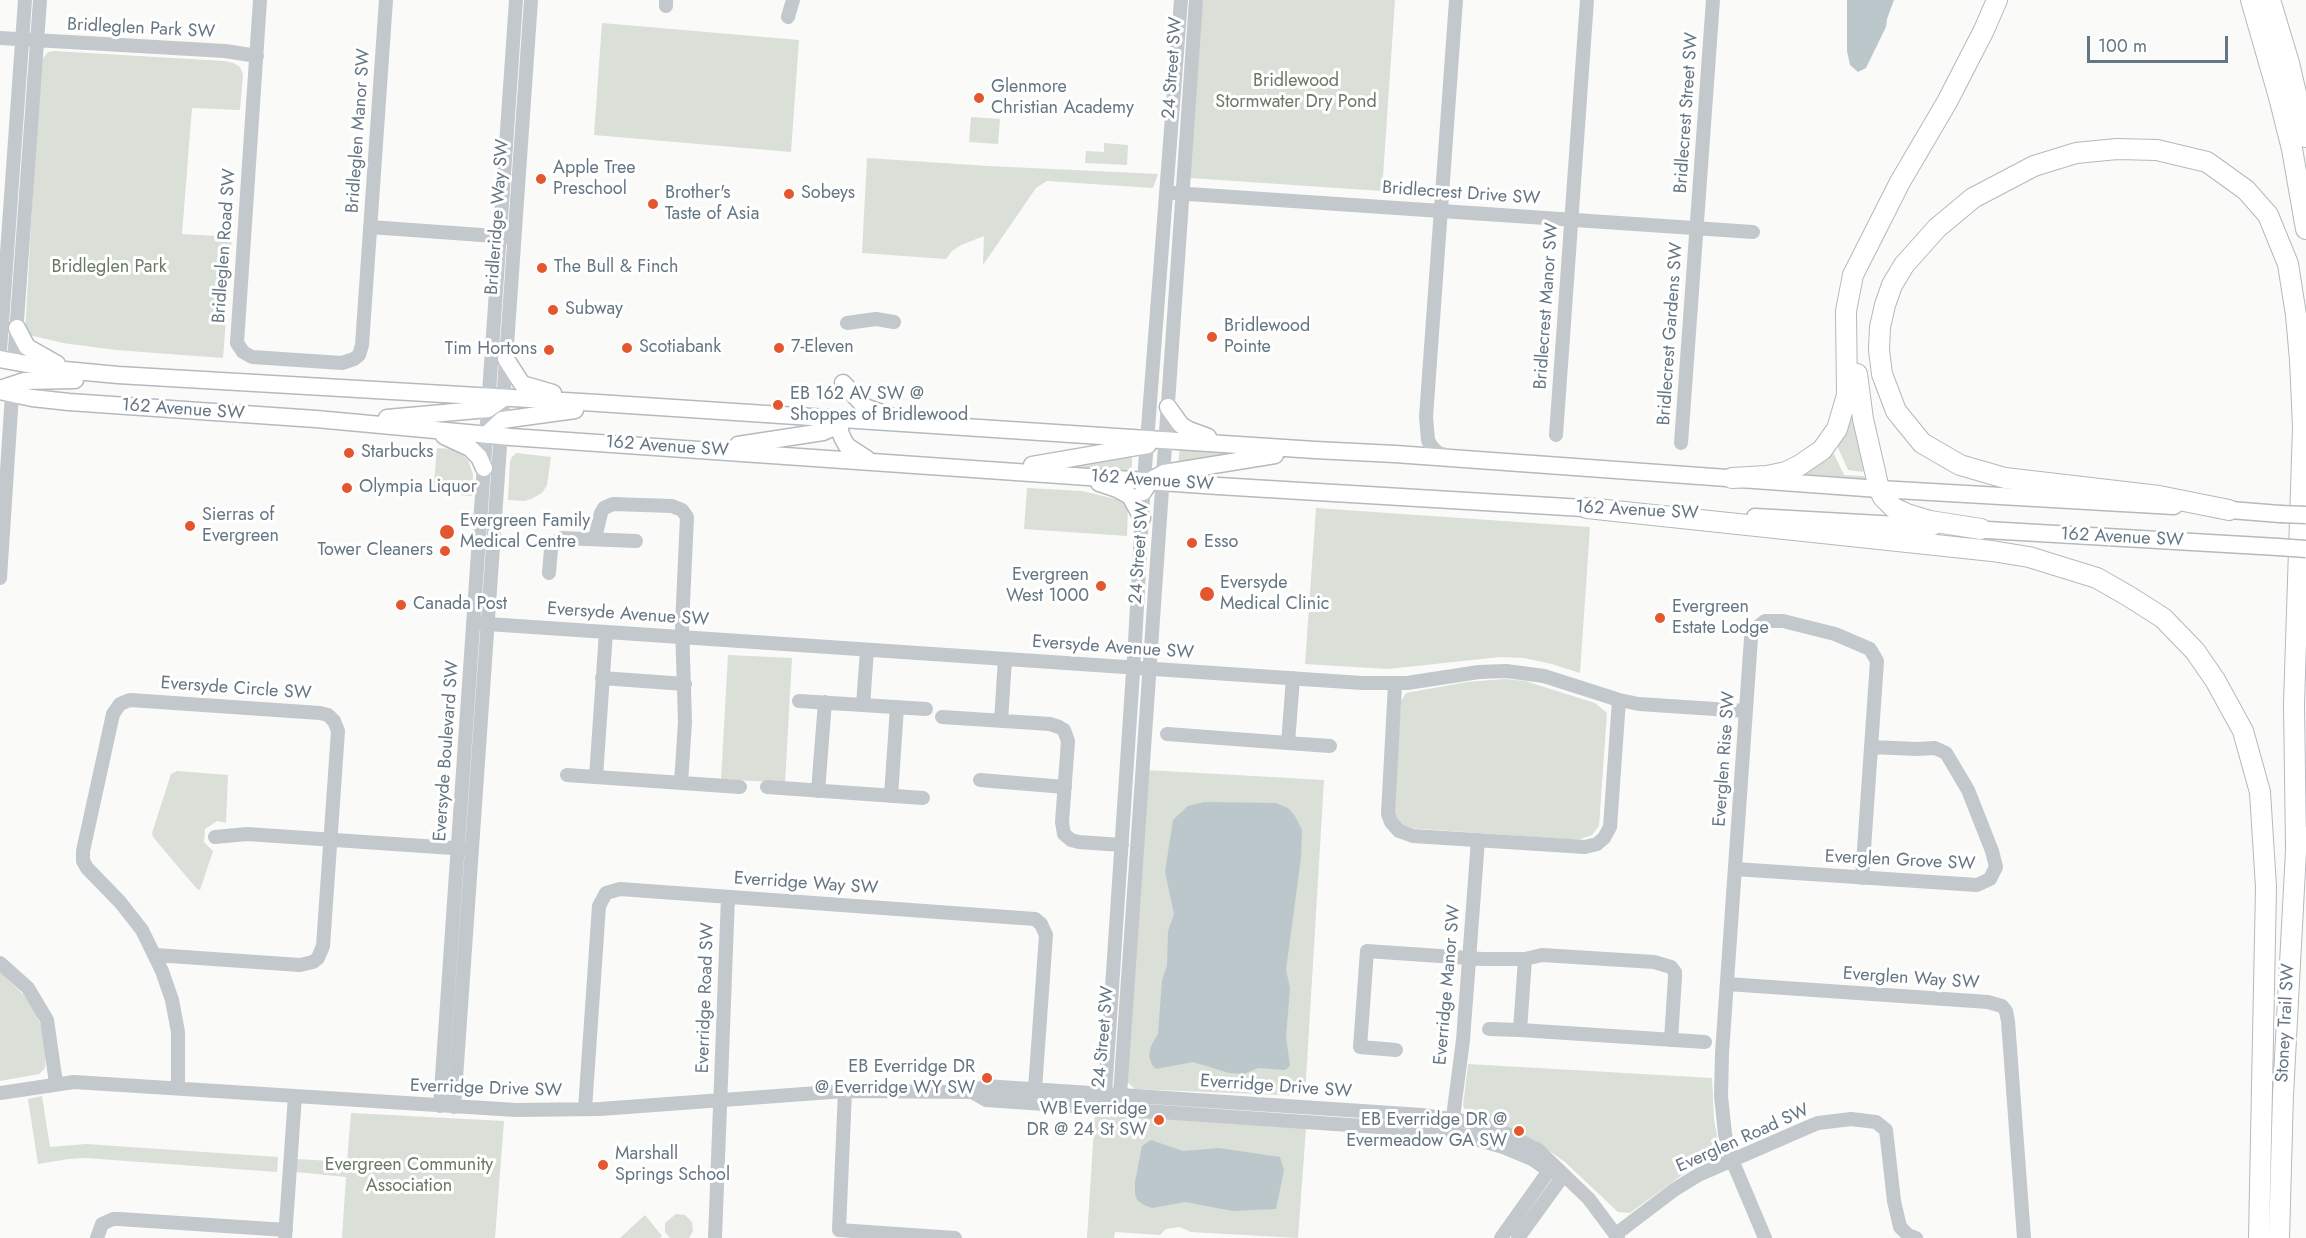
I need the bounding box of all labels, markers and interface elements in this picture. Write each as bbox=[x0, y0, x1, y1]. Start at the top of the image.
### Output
street label: Bridleglen Park SW bbox=[66, 14, 216, 44]
street label: 24 Street SW bbox=[1159, 16, 1187, 120]
scale bar bbox=[2090, 24, 2231, 62]
street label: Bridlecrest Street SW bbox=[1671, 32, 1703, 194]
text: 100 m bbox=[2098, 33, 2147, 59]
street label: Bridleglen Manor SW bbox=[342, 48, 376, 214]
park label: Bridlewood Stormwater Dry Pond bbox=[1215, 71, 1377, 113]
place label: Glenmore Christian Academy bbox=[991, 77, 1134, 119]
marker: Glenmore Christian Academy bbox=[972, 91, 986, 105]
street label: Bridleridge Way SW bbox=[482, 138, 514, 296]
place label: Apple Tree Preschool bbox=[553, 158, 636, 201]
street label: Bridleglen Road SW bbox=[209, 168, 241, 324]
marker: Apple Tree Preschool bbox=[534, 172, 548, 186]
street label: Bridlecrest Drive SW bbox=[1381, 178, 1541, 210]
place label: Brother's Taste of Asia bbox=[665, 183, 759, 226]
place label: Sobeys bbox=[801, 183, 855, 205]
marker: Sobeys bbox=[782, 187, 796, 201]
marker: Brother's Taste of Asia bbox=[646, 197, 660, 211]
street label: Bridlecrest Manor SW bbox=[1530, 222, 1564, 390]
street label: Bridlecrest Gardens SW bbox=[1654, 242, 1688, 426]
park label: Bridleglen Park bbox=[51, 257, 167, 279]
place label: The Bull & Finch bbox=[554, 257, 678, 279]
marker: The Bull & Finch bbox=[535, 261, 549, 275]
place label: Subway bbox=[565, 299, 623, 321]
marker: Subway bbox=[546, 303, 560, 317]
place label: Bridlewood Pointe bbox=[1224, 316, 1310, 358]
marker: Bridlewood Pointe bbox=[1205, 330, 1219, 344]
place label: Scotiabank bbox=[639, 337, 721, 359]
place label: 7-Eleven bbox=[791, 337, 854, 359]
place label: Tim Hortons bbox=[445, 339, 537, 361]
marker: Scotiabank bbox=[620, 341, 634, 355]
marker: 7-Eleven bbox=[772, 341, 786, 355]
marker: Tim Hortons bbox=[542, 343, 556, 357]
place label: EB 162 AV SW @ Shoppes of Bridlewood bbox=[790, 384, 968, 426]
street label: 162 Avenue SW bbox=[121, 395, 245, 425]
marker: EB 162 AV SW @ Shoppes of Bridlewood bbox=[771, 398, 785, 412]
street label: 162 Avenue SW bbox=[605, 432, 729, 462]
place label: Starbucks bbox=[361, 442, 434, 464]
marker: Starbucks bbox=[342, 446, 356, 460]
street label: 162 Avenue SW bbox=[1090, 466, 1214, 496]
place label: Olympia Liquor bbox=[359, 477, 477, 499]
marker: Olympia Liquor bbox=[340, 481, 354, 495]
street label: 162 Avenue SW bbox=[1575, 497, 1699, 525]
street label: 24 Street SW bbox=[1126, 501, 1154, 605]
place label: Sierras of Evergreen bbox=[202, 505, 279, 548]
place label: Evergreen Family Medical Centre bbox=[460, 511, 590, 554]
marker: Sierras of Evergreen bbox=[183, 519, 197, 533]
marker: Evergreen Family Medical Centre bbox=[438, 523, 456, 541]
street label: 162 Avenue SW bbox=[2060, 524, 2184, 552]
place label: Esso bbox=[1204, 532, 1238, 554]
marker: Esso bbox=[1185, 536, 1199, 550]
place label: Tower Cleaners bbox=[318, 540, 433, 562]
marker: Tower Cleaners bbox=[438, 544, 452, 558]
place label: Evergreen West 1000 bbox=[1006, 565, 1089, 608]
place label: Eversyde Medical Clinic bbox=[1220, 573, 1329, 616]
marker: Evergreen West 1000 bbox=[1094, 579, 1108, 593]
marker: Eversyde Medical Clinic bbox=[1198, 585, 1216, 603]
place label: Canada Post bbox=[413, 594, 507, 616]
place label: Evergreen Estate Lodge bbox=[1672, 597, 1769, 640]
marker: Canada Post bbox=[394, 598, 408, 612]
street label: Eversyde Avenue SW bbox=[546, 599, 710, 631]
marker: Evergreen Estate Lodge bbox=[1653, 611, 1667, 625]
street label: Eversyde Avenue SW bbox=[1031, 632, 1195, 664]
street label: Eversyde Boulevard SW bbox=[430, 660, 464, 842]
street label: Eversyde Circle SW bbox=[160, 673, 312, 705]
street label: Everglen Rise SW bbox=[1709, 691, 1741, 827]
street label: Everglen Grove SW bbox=[1824, 846, 1976, 876]
street label: Everridge Way SW bbox=[733, 868, 879, 900]
street label: Everridge Manor SW bbox=[1430, 904, 1466, 1066]
street label: Everridge Road SW bbox=[693, 922, 719, 1074]
street label: Everglen Way SW bbox=[1842, 963, 1980, 995]
street label: Stoney Trail SW bbox=[2272, 963, 2300, 1083]
street label: 24 Street SW bbox=[1089, 985, 1119, 1089]
place label: EB Everridge DR @ Everridge WY SW bbox=[815, 1057, 975, 1100]
marker: EB Everridge DR @ Everridge WY SW bbox=[980, 1071, 994, 1085]
street label: Everridge Drive SW bbox=[1199, 1071, 1353, 1103]
street label: Everridge Drive SW bbox=[410, 1076, 562, 1102]
place label: WB Everridge DR @ 24 St SW bbox=[1027, 1099, 1147, 1142]
street label: Everglen Road SW bbox=[1673, 1100, 1813, 1178]
place label: EB Everridge DR @ Evermeadow GA SW bbox=[1346, 1110, 1507, 1152]
marker: WB Everridge DR @ 24 St SW bbox=[1152, 1113, 1166, 1127]
marker: EB Everridge DR @ Evermeadow GA SW bbox=[1512, 1124, 1526, 1138]
place label: Marshall Springs School bbox=[615, 1144, 730, 1186]
park label: Evergreen Community Association bbox=[325, 1155, 493, 1198]
marker: Marshall Springs School bbox=[596, 1158, 610, 1172]

